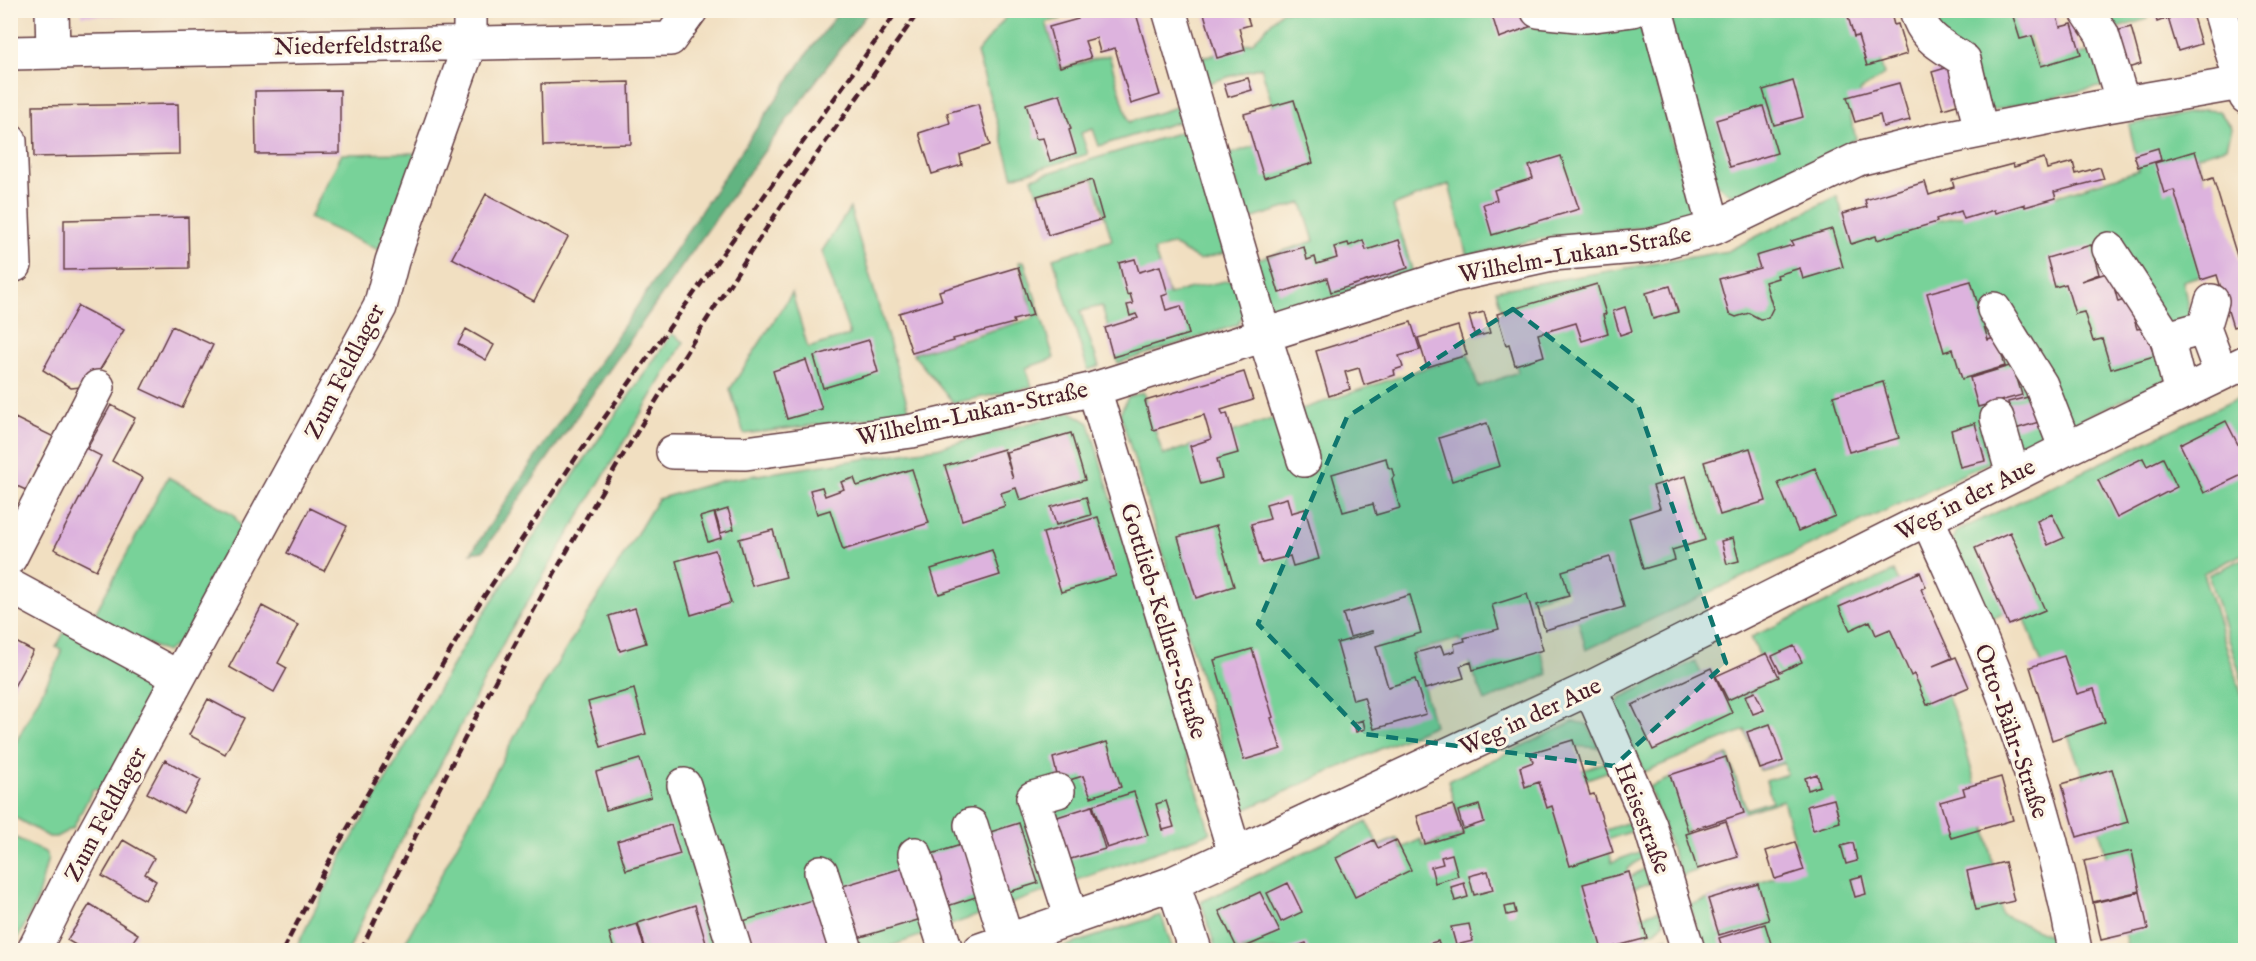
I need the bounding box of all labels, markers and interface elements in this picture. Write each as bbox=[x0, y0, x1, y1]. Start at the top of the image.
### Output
street label: Niederfeldstraße bbox=[273, 30, 443, 63]
street label: Wilhelm-Lukan-Straße bbox=[1457, 220, 1694, 291]
street label: Zum Feldlager bbox=[298, 298, 393, 445]
street label: Wilhelm-Lukan-Straße bbox=[854, 375, 1091, 454]
street label: Weg in der Aue bbox=[1891, 452, 2041, 549]
street label: Gottlieb-Kellner-Straße bbox=[1112, 500, 1213, 743]
street label: Otto-Bähr-Straße bbox=[1966, 640, 2055, 823]
street label: Weg in der Aue bbox=[1455, 671, 1606, 764]
street label: Zum Feldlager bbox=[58, 742, 155, 887]
street label: Heisestraße bbox=[1606, 759, 1677, 878]

